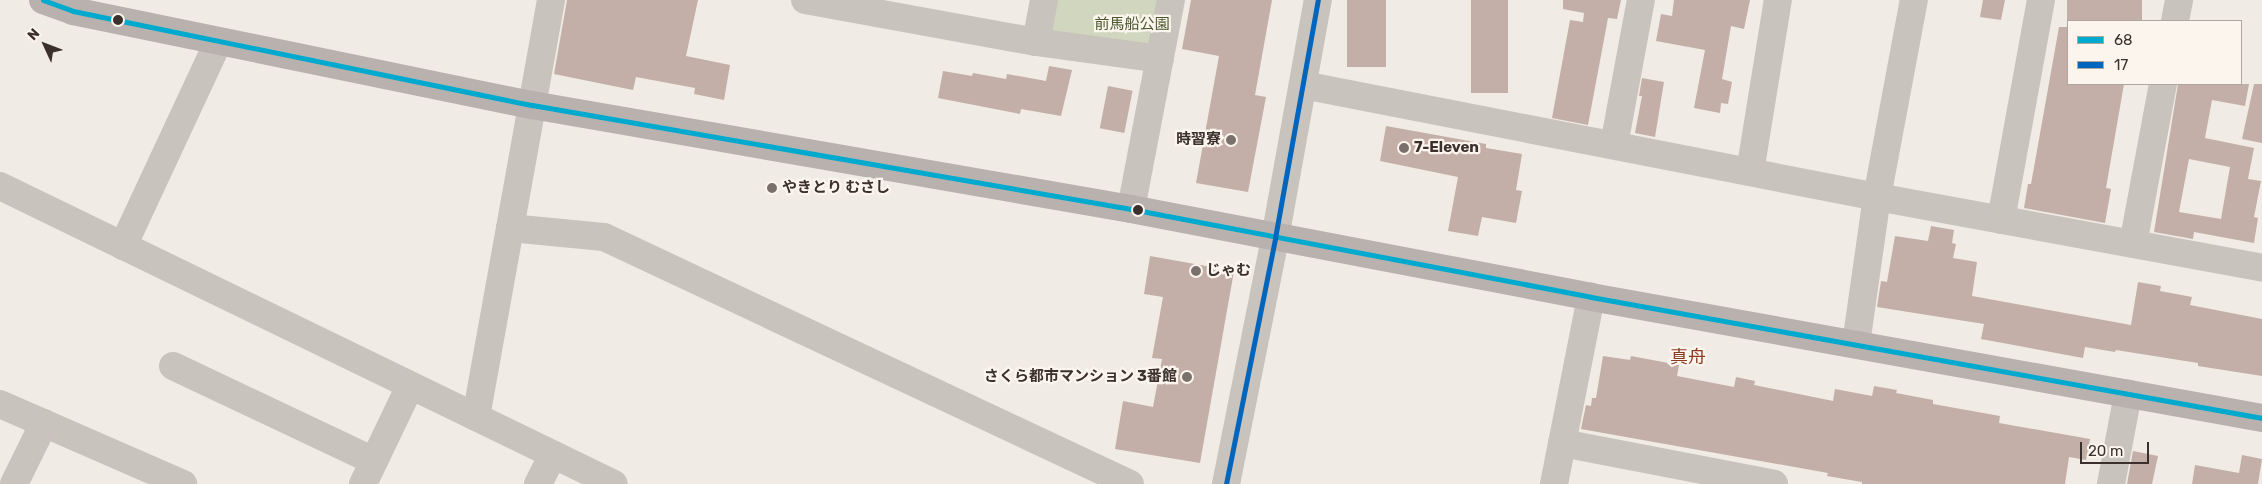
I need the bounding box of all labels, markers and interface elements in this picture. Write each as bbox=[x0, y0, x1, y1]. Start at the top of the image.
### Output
unlabelled marker bbox=[113, 15, 123, 25]
park label: 前馬船公園 bbox=[1095, 16, 1169, 34]
north arrow bbox=[20, 20, 70, 70]
legend bbox=[2067, 20, 2242, 85]
text: N bbox=[24, 25, 43, 44]
text: 68 bbox=[2114, 31, 2133, 49]
text: 17 bbox=[2114, 56, 2128, 74]
place label: 時習寮 bbox=[1176, 131, 1221, 149]
marker: 時習寮 bbox=[1225, 134, 1237, 146]
place label: 7-Eleven bbox=[1414, 139, 1479, 157]
marker: 7-Eleven bbox=[1398, 142, 1410, 154]
place label: やきとり むさし bbox=[782, 179, 890, 197]
marker: やきとり むさし bbox=[766, 182, 778, 194]
unlabelled marker bbox=[1133, 205, 1143, 215]
place label: じゃむ bbox=[1206, 262, 1251, 280]
marker: じゃむ bbox=[1190, 265, 1202, 277]
district label: 真舟 bbox=[1670, 346, 1706, 368]
place label: さくら都市マンション 3番館 bbox=[984, 368, 1177, 386]
marker: さくら都市マンション 3番館 bbox=[1181, 371, 1193, 383]
scale bar bbox=[2082, 432, 2151, 464]
text: 20 m bbox=[2088, 442, 2123, 460]

